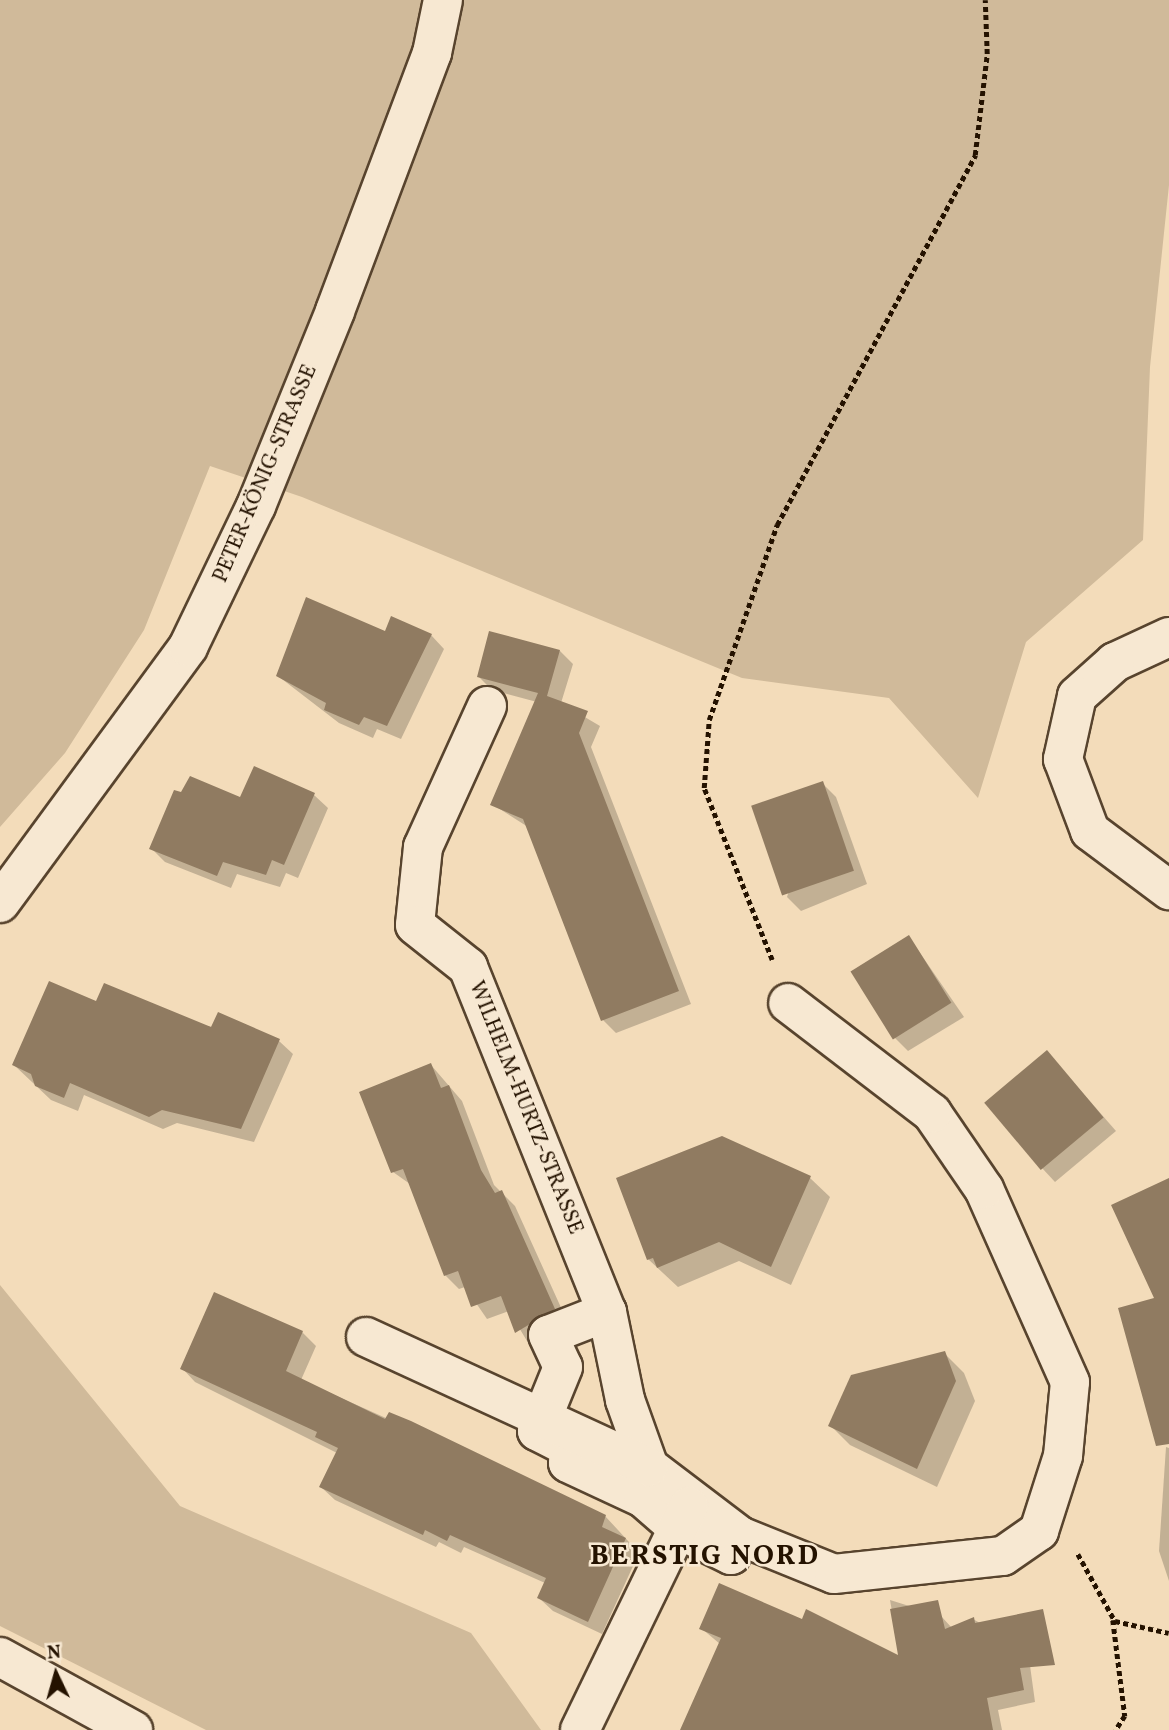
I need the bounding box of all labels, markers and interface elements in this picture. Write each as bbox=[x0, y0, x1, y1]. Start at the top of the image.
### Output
street label: PETER-KÖNIG-STRASSE bbox=[209, 361, 323, 587]
street label: WILHELM-HURTZ-STRASSE bbox=[463, 978, 587, 1238]
district label: BERSTIG NORD bbox=[591, 1540, 819, 1574]
north arrow bbox=[21, 1639, 91, 1709]
text: N bbox=[46, 1640, 62, 1667]

